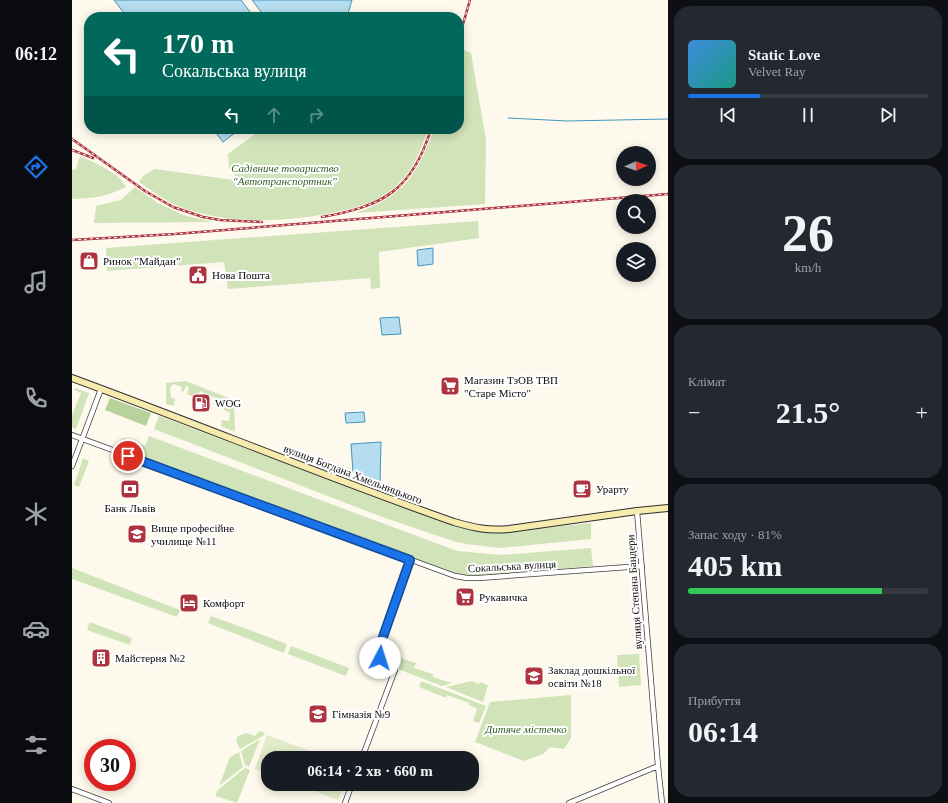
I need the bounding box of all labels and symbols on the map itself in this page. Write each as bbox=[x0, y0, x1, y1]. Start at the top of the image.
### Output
north arrow bbox=[616, 146, 656, 186]
park label: Садівниче товариство "Автотранспортник" bbox=[231, 162, 339, 187]
shop icon: Ринок "Майдан" bbox=[78, 250, 100, 272]
place label: Ринок "Майдан" bbox=[103, 255, 180, 267]
public building icon: Нова Пошта bbox=[187, 264, 209, 286]
place label: Нова Пошта bbox=[212, 269, 270, 281]
place label: Магазин ТзОВ ТВП "Старе Місто" bbox=[464, 374, 558, 399]
supermarket icon: Магазин ТзОВ ТВП "Старе Місто" bbox=[439, 375, 461, 397]
fuel station icon: WOG bbox=[190, 392, 212, 414]
place label: WOG bbox=[215, 397, 241, 409]
pin bbox=[111, 439, 145, 473]
street label: вулиця Богдана Хмельницького bbox=[282, 442, 425, 506]
bank icon: Банк Львів bbox=[119, 478, 141, 500]
cafe icon: Урарту bbox=[571, 478, 593, 500]
place label: Урарту bbox=[596, 483, 629, 495]
place label: Банк Львів bbox=[104, 502, 156, 514]
place label: Вище професійне училище №11 bbox=[151, 522, 234, 547]
school or university icon: Вище професійне училище №11 bbox=[126, 523, 148, 545]
street label: вулиця Степана Бандери bbox=[624, 534, 644, 650]
street label: Сокальська вулиця bbox=[468, 558, 556, 574]
supermarket icon: Рукавичка bbox=[454, 586, 476, 608]
place label: Рукавичка bbox=[479, 591, 527, 603]
hotel icon: Комфорт bbox=[178, 592, 200, 614]
place label: Комфорт bbox=[203, 597, 245, 609]
position arrow bbox=[359, 637, 401, 679]
building icon: Майстерня №2 bbox=[90, 647, 112, 669]
place label: Майстерня №2 bbox=[115, 652, 185, 664]
place label: Заклад дошкільної освіти №18 bbox=[548, 664, 636, 689]
school or university icon: Заклад дошкільної освіти №18 bbox=[523, 665, 545, 687]
school or university icon: Гімназія №9 bbox=[307, 703, 329, 725]
place label: Гімназія №9 bbox=[332, 708, 391, 720]
park label: Дитяче містечко bbox=[484, 723, 567, 735]
speed limit sign: 30 bbox=[84, 739, 136, 791]

